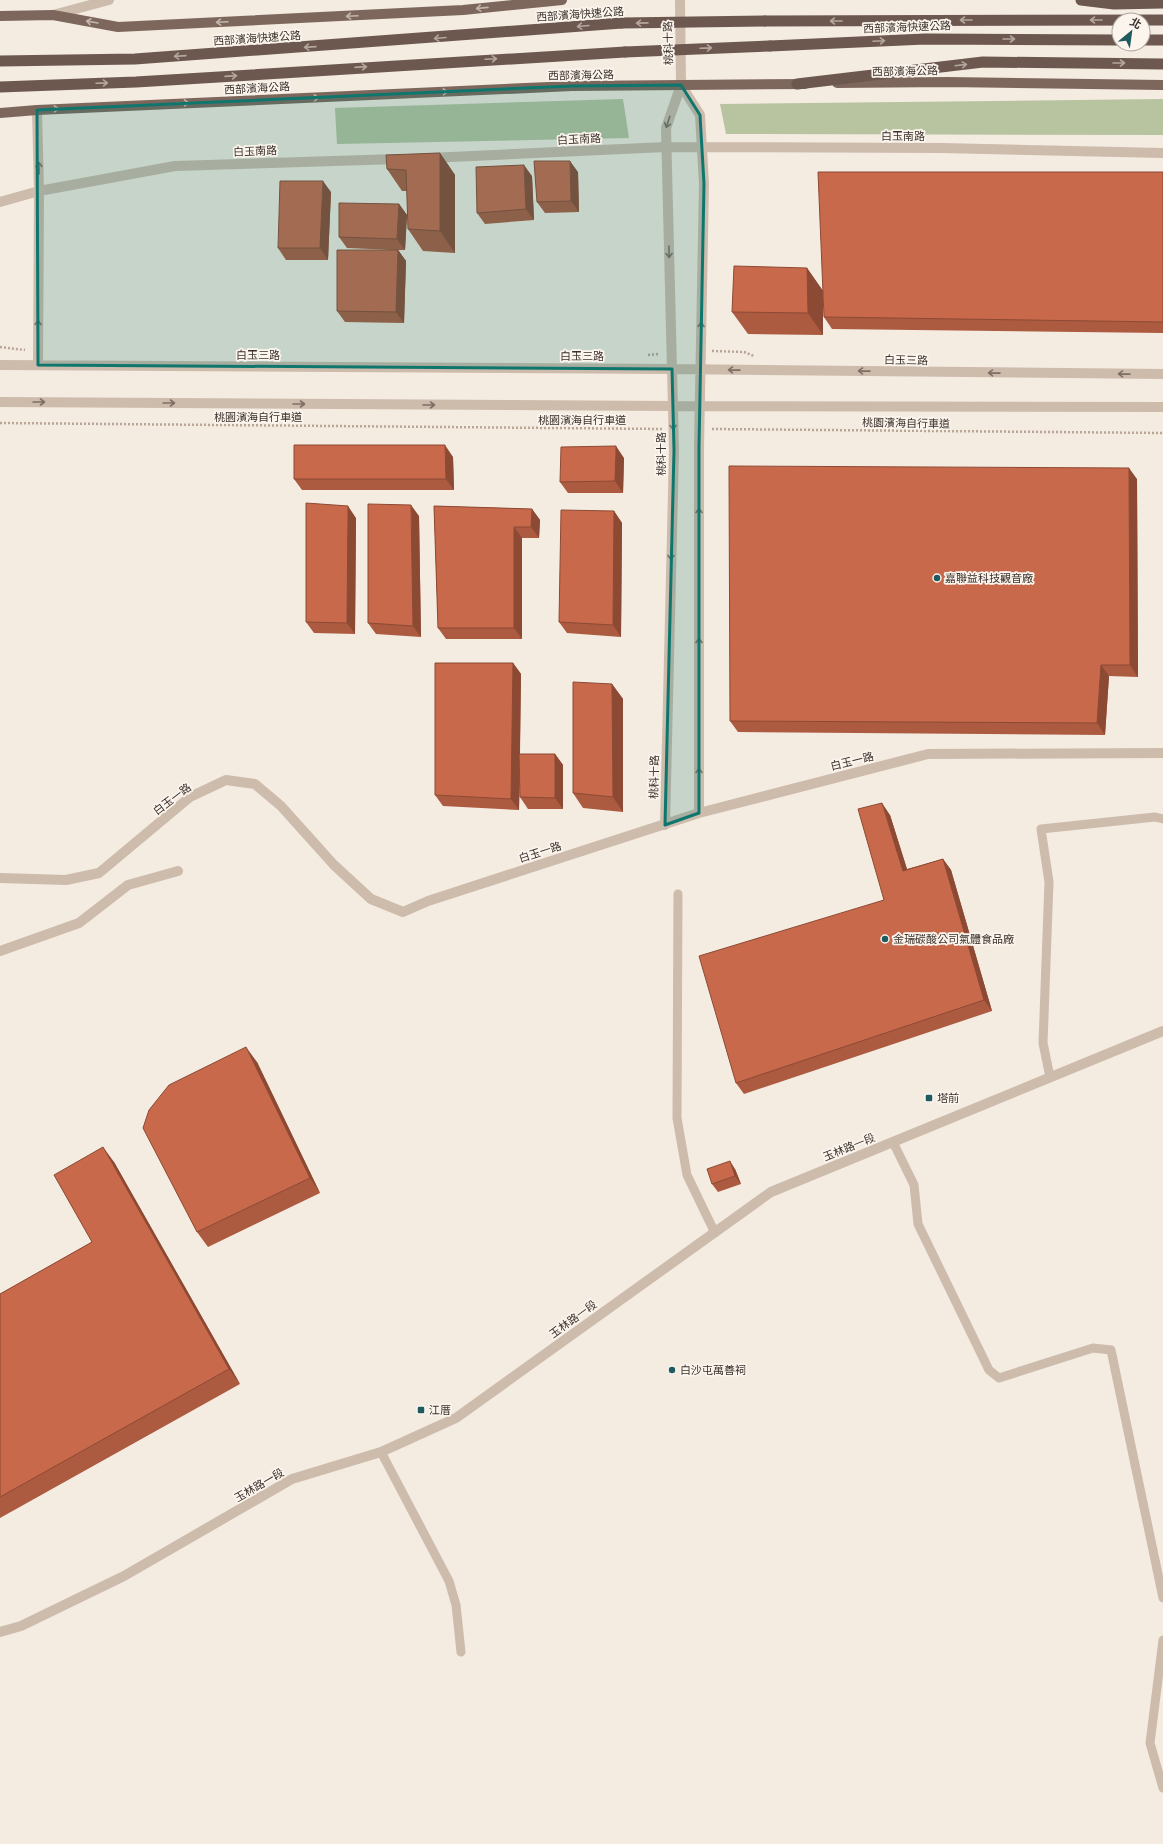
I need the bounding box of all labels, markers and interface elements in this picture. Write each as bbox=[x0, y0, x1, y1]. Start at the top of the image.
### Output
street label: 西部濱海快速公路 bbox=[536, 3, 624, 24]
one-way arrow bbox=[476, 5, 489, 12]
one-way arrow bbox=[346, 12, 359, 19]
north arrow bbox=[1111, 12, 1151, 52]
text: 北 bbox=[1128, 14, 1145, 32]
one-way arrow bbox=[960, 16, 973, 24]
one-way arrow bbox=[1090, 16, 1103, 24]
one-way arrow bbox=[830, 17, 843, 25]
street label: 西部濱海快速公路 bbox=[863, 17, 951, 36]
one-way arrow bbox=[86, 18, 99, 26]
one-way arrow bbox=[216, 18, 229, 25]
one-way arrow bbox=[636, 19, 649, 27]
street label: 桃科十路 bbox=[660, 21, 675, 65]
one-way arrow bbox=[577, 23, 590, 30]
street label: 西部濱海快速公路 bbox=[213, 27, 301, 48]
one-way arrow bbox=[434, 34, 447, 41]
one-way arrow bbox=[1002, 35, 1015, 43]
one-way arrow bbox=[872, 37, 885, 44]
one-way arrow bbox=[304, 44, 317, 51]
one-way arrow bbox=[699, 45, 712, 52]
one-way arrow bbox=[174, 53, 187, 60]
one-way arrow bbox=[484, 56, 497, 63]
one-way arrow bbox=[1112, 59, 1125, 67]
one-way arrow bbox=[954, 61, 967, 69]
street label: 西部濱海公路 bbox=[872, 62, 938, 79]
one-way arrow bbox=[354, 64, 367, 71]
street label: 西部濱海公路 bbox=[548, 66, 614, 83]
one-way arrow bbox=[224, 72, 237, 79]
street label: 西部濱海公路 bbox=[224, 78, 290, 97]
one-way arrow bbox=[95, 79, 108, 87]
one-way arrow bbox=[435, 88, 448, 96]
one-way arrow bbox=[306, 94, 319, 101]
one-way arrow bbox=[176, 100, 189, 107]
one-way arrow bbox=[46, 105, 59, 113]
one-way arrow bbox=[664, 116, 671, 129]
street label: 白玉南路 bbox=[881, 128, 925, 143]
street label: 白玉南路 bbox=[557, 130, 601, 147]
street label: 白玉南路 bbox=[233, 142, 277, 159]
one-way arrow bbox=[35, 162, 42, 175]
one-way arrow bbox=[665, 245, 673, 258]
one-way arrow bbox=[34, 320, 42, 333]
one-way arrow bbox=[697, 322, 705, 335]
street label: 白玉三路 bbox=[236, 347, 280, 362]
street label: 白玉三路 bbox=[560, 348, 604, 363]
street label: 白玉三路 bbox=[884, 352, 928, 367]
one-way arrow bbox=[728, 366, 741, 374]
one-way arrow bbox=[858, 367, 871, 375]
one-way arrow bbox=[988, 369, 1001, 377]
one-way arrow bbox=[1118, 370, 1131, 378]
one-way arrow bbox=[32, 398, 45, 406]
one-way arrow bbox=[162, 399, 175, 407]
one-way arrow bbox=[292, 400, 305, 408]
one-way arrow bbox=[422, 401, 435, 409]
street label: 桃園濱海自行車道 bbox=[214, 409, 302, 424]
street label: 桃園濱海自行車道 bbox=[538, 412, 626, 427]
street label: 桃園濱海自行車道 bbox=[862, 414, 950, 431]
one-way arrow bbox=[669, 417, 677, 430]
street label: 桃科十路 bbox=[653, 432, 668, 476]
one-way arrow bbox=[695, 508, 703, 521]
one-way arrow bbox=[667, 547, 675, 560]
place label: 嘉聯益科技觀音廠 bbox=[945, 570, 1033, 585]
marker: 嘉聯益科技觀音廠 bbox=[932, 573, 942, 583]
one-way arrow bbox=[695, 638, 703, 651]
street label: 白玉一路 bbox=[829, 748, 875, 773]
street label: 桃科十路 bbox=[646, 755, 661, 799]
one-way arrow bbox=[695, 768, 703, 781]
street label: 白玉一路 bbox=[150, 779, 194, 818]
street label: 白玉一路 bbox=[517, 838, 563, 865]
place label: 金瑞碳酸公司氣體食品廠 bbox=[893, 931, 1014, 946]
marker: 金瑞碳酸公司氣體食品廠 bbox=[880, 934, 890, 944]
place label: 塔前 bbox=[937, 1090, 959, 1105]
marker: 塔前 bbox=[924, 1093, 934, 1103]
street label: 玉林路一段 bbox=[821, 1129, 877, 1164]
street label: 玉林路一段 bbox=[546, 1296, 599, 1341]
place label: 白沙屯萬善祠 bbox=[680, 1362, 746, 1377]
marker: 白沙屯萬善祠 bbox=[667, 1365, 677, 1375]
place label: 江厝 bbox=[429, 1402, 451, 1417]
marker: 江厝 bbox=[416, 1405, 426, 1415]
street label: 玉林路一段 bbox=[231, 1464, 286, 1505]

